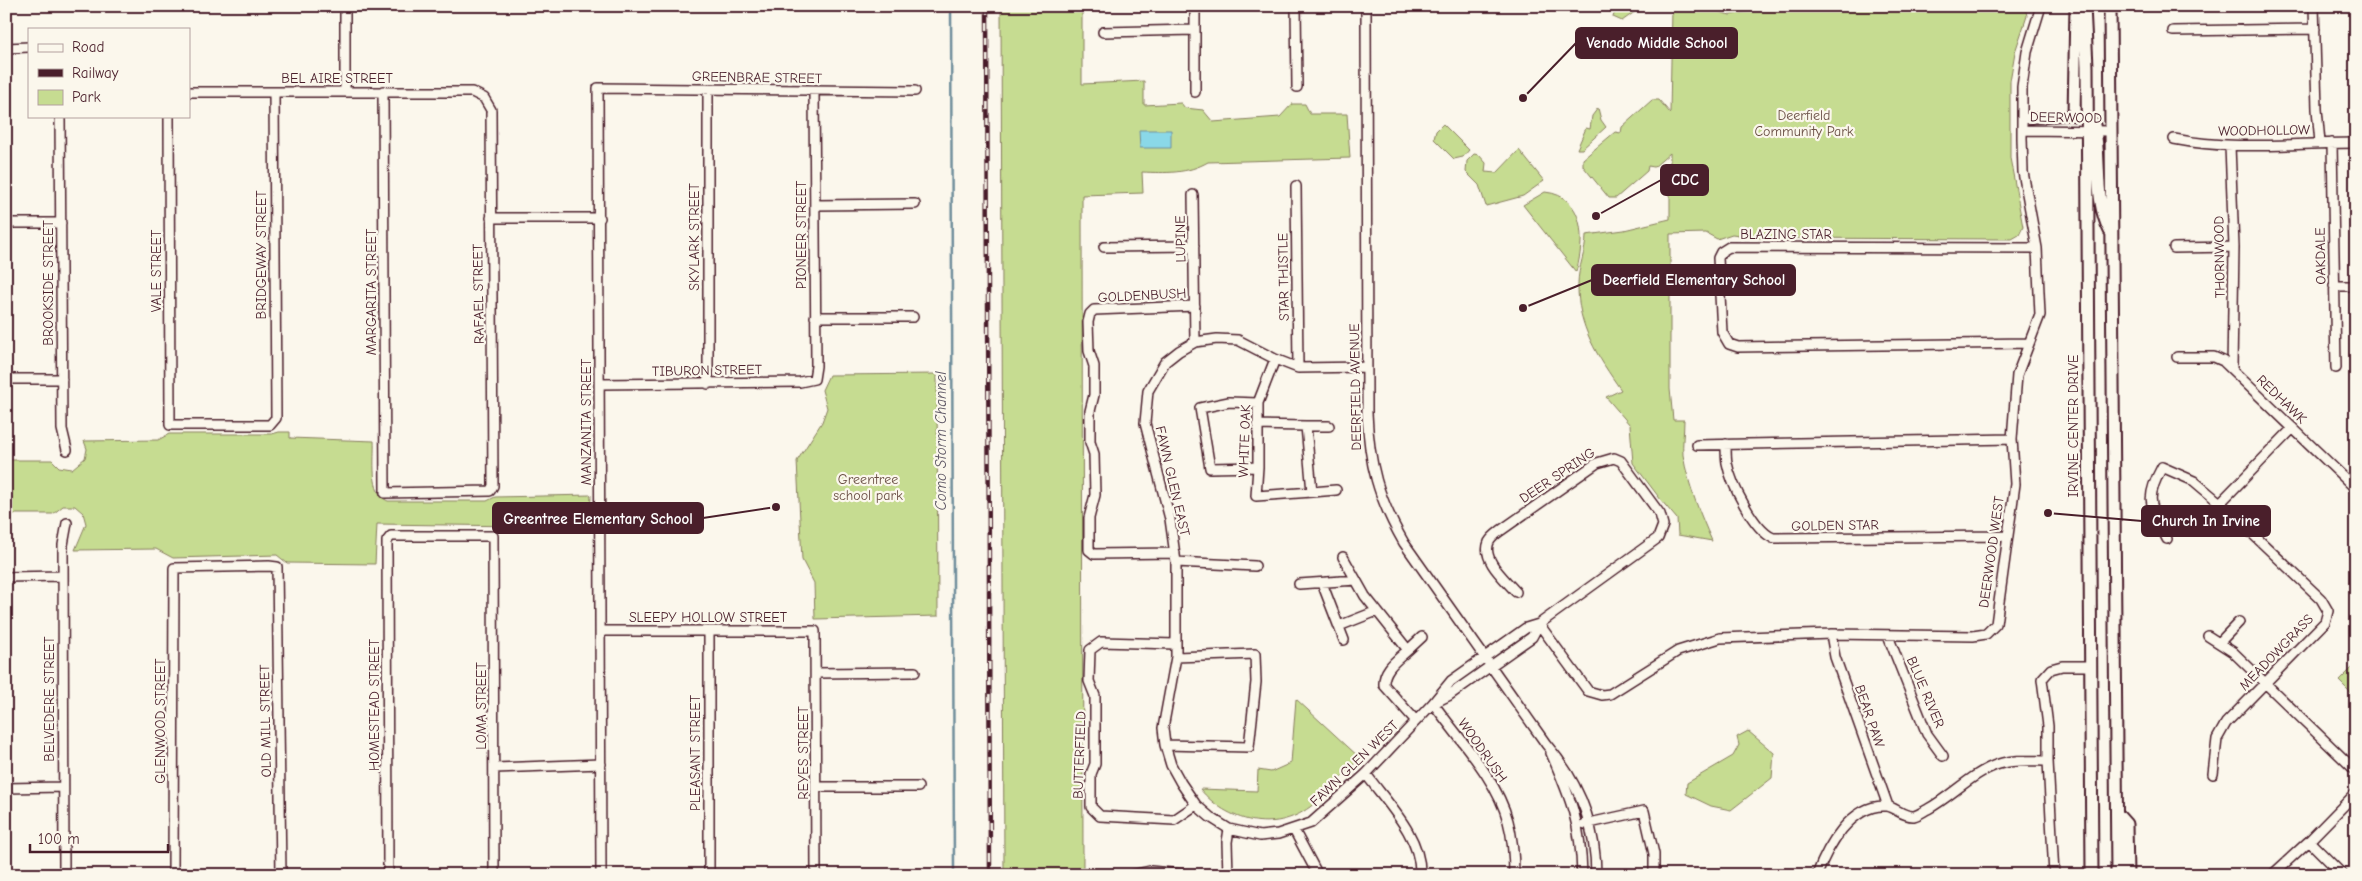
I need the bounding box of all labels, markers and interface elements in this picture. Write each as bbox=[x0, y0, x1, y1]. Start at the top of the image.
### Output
legend bbox=[28, 28, 190, 118]
callout: Venado Middle School bbox=[1576, 28, 1737, 58]
text: Venado Middle School bbox=[1586, 34, 1728, 52]
text: Road bbox=[72, 38, 104, 56]
text: Railway bbox=[72, 64, 119, 82]
street label: GREENBRAE STREET bbox=[692, 68, 823, 87]
street label: BEL AIRE STREET bbox=[281, 70, 393, 87]
text: Park bbox=[72, 88, 101, 106]
park label: Deerfield Community Park bbox=[1755, 107, 1854, 140]
street label: DEERWOOD bbox=[2030, 108, 2103, 127]
street label: WOODHOLLOW bbox=[2218, 121, 2311, 140]
callout: CDC bbox=[1661, 165, 1708, 195]
text: CDC bbox=[1671, 171, 1699, 189]
street label: PIONEER STREET bbox=[793, 180, 810, 289]
street label: SKYLARK STREET bbox=[686, 183, 703, 291]
street label: BRIDGEWAY STREET bbox=[253, 190, 270, 320]
street label: LUPINE bbox=[1172, 215, 1189, 263]
street label: THORNWOOD bbox=[2210, 215, 2229, 298]
street label: BROOKSIDE STREET bbox=[40, 220, 57, 346]
street label: BLAZING STAR bbox=[1740, 226, 1832, 243]
street label: OAKDALE bbox=[2312, 227, 2329, 285]
street label: MARGARITA STREET bbox=[363, 228, 380, 355]
street label: VALE STREET bbox=[148, 229, 165, 312]
street label: STAR THISTLE bbox=[1274, 233, 1293, 321]
street label: RAFAEL STREET bbox=[469, 243, 488, 344]
callout: Deerfield Elementary School bbox=[1592, 265, 1795, 295]
text: Deerfield Elementary School bbox=[1603, 271, 1785, 289]
street label: GOLDENBUSH bbox=[1097, 285, 1187, 306]
street label: DEERFIELD AVENUE bbox=[1346, 323, 1365, 451]
street label: IRVINE CENTER DRIVE bbox=[2065, 355, 2082, 497]
street label: MANZANITA STREET bbox=[578, 358, 595, 485]
street label: TIBURON STREET bbox=[652, 361, 763, 380]
water label: Como Storm Channel bbox=[932, 371, 950, 511]
street label: REDHAWK bbox=[2253, 371, 2310, 428]
street label: WHITE OAK bbox=[1235, 404, 1254, 478]
street label: FAWN GLEN EAST bbox=[1152, 424, 1194, 538]
street label: DEER SPRING bbox=[1516, 444, 1598, 507]
park label: Greentree school park bbox=[833, 471, 903, 504]
street label: DEERWOOD WEST bbox=[1975, 494, 2008, 609]
callout: Greentree Elementary School bbox=[493, 503, 703, 533]
callout: Church In Irvine bbox=[2142, 506, 2270, 536]
text: Greentree Elementary School bbox=[503, 510, 693, 528]
text: Church In Irvine bbox=[2152, 512, 2260, 530]
street label: GOLDEN STAR bbox=[1791, 516, 1879, 535]
street label: SLEEPY HOLLOW STREET bbox=[629, 609, 788, 626]
street label: MEADOWGRASS bbox=[2236, 611, 2317, 694]
street label: BELVEDERE STREET bbox=[41, 636, 58, 762]
street label: HOMESTEAD STREET bbox=[366, 638, 383, 771]
street label: BLUE RIVER bbox=[1903, 654, 1948, 731]
street label: GLENWOOD STREET bbox=[152, 658, 169, 784]
street label: LOMA STREET bbox=[473, 662, 490, 750]
street label: OLD MILL STREET bbox=[256, 664, 275, 778]
street label: BEAR PAW bbox=[1851, 683, 1888, 751]
street label: PLEASANT STREET bbox=[687, 694, 704, 811]
street label: REYES STREET bbox=[795, 706, 812, 800]
street label: BUTTERFIELD bbox=[1069, 711, 1090, 799]
street label: WOODRUSH bbox=[1454, 715, 1511, 786]
street label: FAWN GLEN WEST bbox=[1307, 716, 1403, 810]
scale bar bbox=[30, 821, 168, 853]
text: 100 m bbox=[38, 830, 80, 848]

